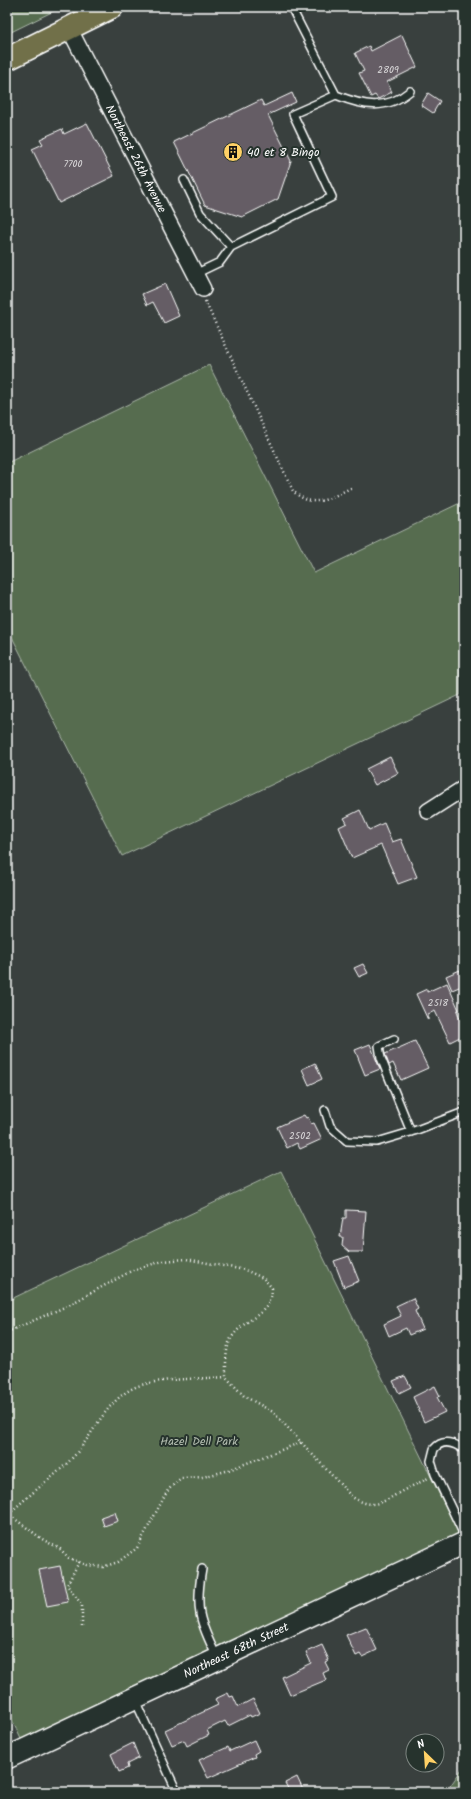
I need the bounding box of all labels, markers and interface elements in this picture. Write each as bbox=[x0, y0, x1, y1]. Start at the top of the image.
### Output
house number: 2809 bbox=[377, 62, 399, 78]
street label: Northeast 26th Avenue bbox=[100, 102, 172, 217]
building icon: 40 et 8 Bingo bbox=[222, 141, 244, 163]
place label: 40 et 8 Bingo bbox=[247, 143, 319, 162]
house number: 7700 bbox=[63, 156, 83, 172]
house number: 2518 bbox=[428, 995, 449, 1011]
house number: 2502 bbox=[289, 1128, 311, 1144]
park label: Hazel Dell Park bbox=[160, 1432, 238, 1451]
street label: Northeast 68th Street bbox=[180, 1618, 292, 1684]
north arrow bbox=[405, 1733, 445, 1773]
text: N bbox=[414, 1735, 428, 1754]

